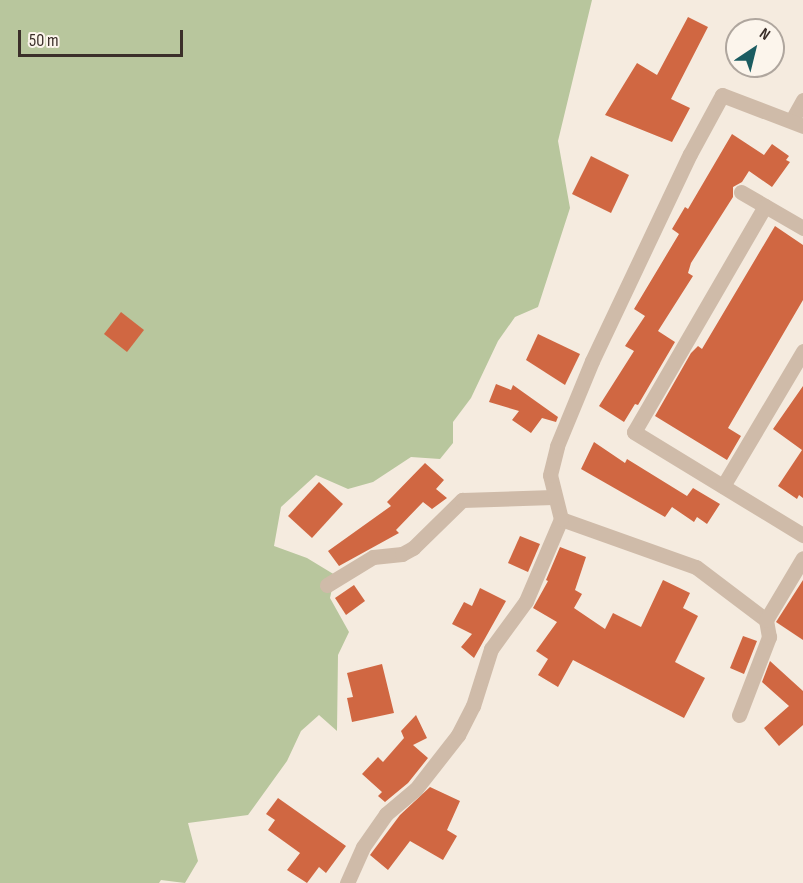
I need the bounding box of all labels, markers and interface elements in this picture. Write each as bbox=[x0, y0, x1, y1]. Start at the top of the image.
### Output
scale bar bbox=[21, 18, 186, 56]
north arrow bbox=[725, 18, 785, 78]
text: N bbox=[756, 24, 773, 45]
text: 50 m bbox=[29, 30, 59, 51]

